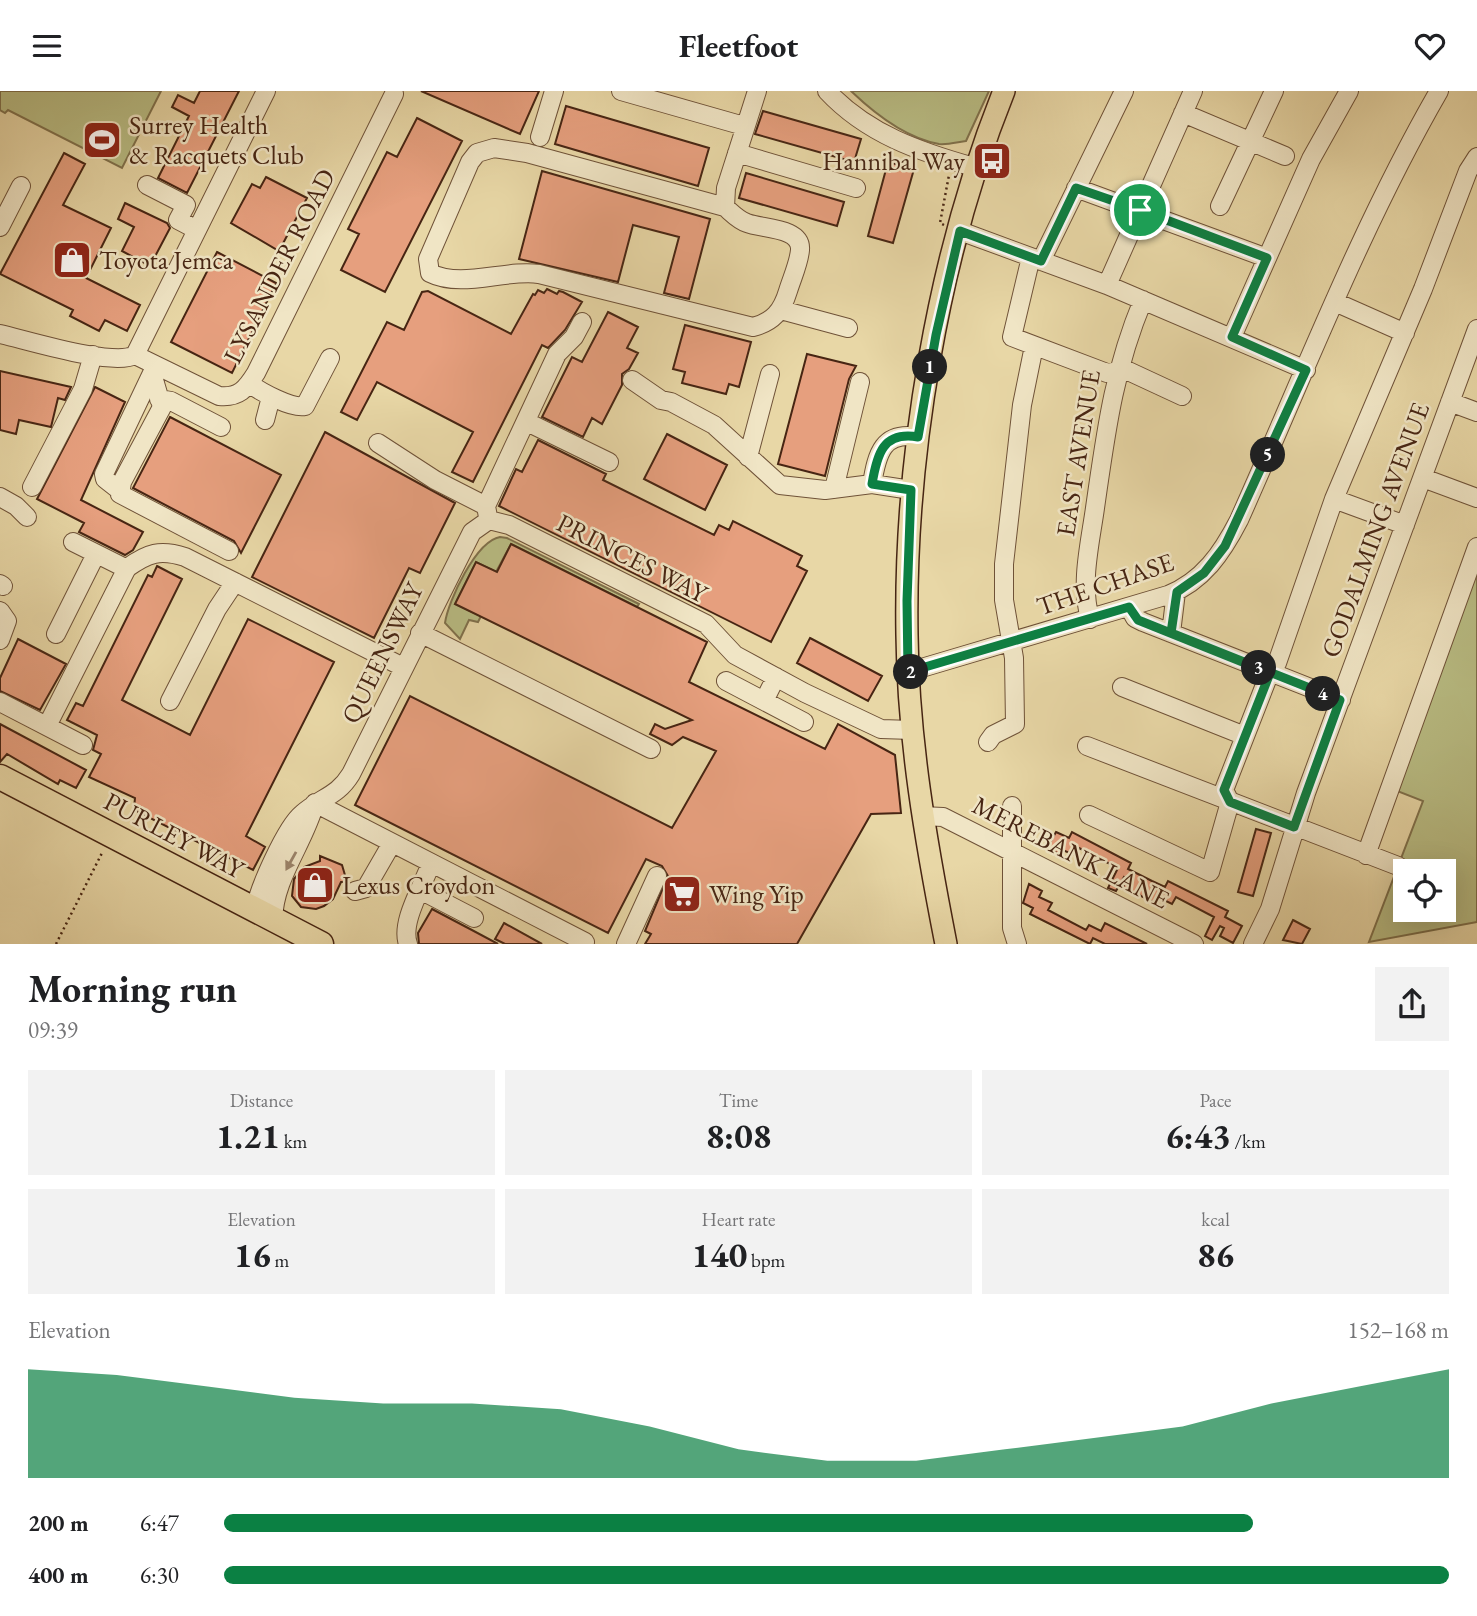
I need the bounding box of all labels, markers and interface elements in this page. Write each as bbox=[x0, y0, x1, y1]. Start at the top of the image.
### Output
text: Fleetfoot bbox=[679, 25, 798, 67]
icon: menu bbox=[28, 27, 66, 65]
icon: heart bbox=[1411, 27, 1449, 65]
place label: Surrey Health & Racquets Club bbox=[129, 108, 304, 172]
sports icon: Surrey Health & Racquets Club bbox=[81, 119, 123, 161]
bus stop icon: Hannibal Way bbox=[971, 140, 1013, 182]
place label: Hannibal Way bbox=[822, 144, 966, 178]
street label: LYSANDER ROAD bbox=[215, 163, 343, 369]
pin bbox=[1110, 180, 1170, 240]
icon: arrive bbox=[1121, 191, 1159, 229]
shop icon: Toyota Jemca bbox=[51, 239, 93, 281]
place label: Toyota Jemca bbox=[99, 243, 234, 277]
pin: 1 bbox=[912, 349, 948, 385]
text: 1 bbox=[924, 354, 935, 379]
street label: EAST AVENUE bbox=[1048, 367, 1108, 539]
street label: GODALMING AVENUE bbox=[1313, 398, 1437, 662]
pin: 5 bbox=[1250, 437, 1286, 473]
text: 5 bbox=[1262, 442, 1273, 467]
street label: PRINCES WAY bbox=[551, 506, 715, 611]
street label: THE CHASE bbox=[1032, 545, 1178, 623]
street label: QUEENSWAY bbox=[333, 575, 432, 729]
pin: 3 bbox=[1242, 651, 1276, 685]
pin: 2 bbox=[894, 655, 928, 689]
text: 3 bbox=[1253, 655, 1264, 680]
text: 2 bbox=[905, 659, 916, 684]
pin: 4 bbox=[1306, 677, 1340, 711]
text: 4 bbox=[1317, 681, 1328, 706]
street label: PURLEY WAY bbox=[98, 784, 252, 887]
street label: MEREBANK LANE bbox=[967, 788, 1175, 916]
one-way arrow bbox=[285, 851, 296, 871]
map controls bbox=[1393, 859, 1456, 922]
button: locate bbox=[1393, 859, 1456, 922]
shop icon: Lexus Croydon bbox=[294, 864, 336, 906]
place label: Lexus Croydon bbox=[342, 868, 496, 902]
supermarket icon: Wing Yip bbox=[661, 873, 703, 915]
place label: Wing Yip bbox=[709, 877, 804, 911]
text: Morning run bbox=[28, 964, 237, 1013]
button: share bbox=[1375, 967, 1449, 1041]
text: 09:39 bbox=[28, 1015, 78, 1045]
text: Distance bbox=[230, 1088, 293, 1113]
text: Time bbox=[719, 1088, 758, 1113]
text: Pace bbox=[1200, 1088, 1231, 1113]
text: 1.21 bbox=[216, 1113, 280, 1158]
text: 8:08 bbox=[706, 1113, 771, 1158]
text: 6:43 bbox=[1165, 1113, 1231, 1158]
text: km bbox=[280, 1129, 307, 1154]
text: /km bbox=[1231, 1129, 1266, 1154]
text: Elevation bbox=[227, 1207, 296, 1232]
text: Heart rate bbox=[702, 1207, 775, 1232]
text: kcal bbox=[1201, 1207, 1230, 1232]
text: 16 bbox=[234, 1232, 271, 1277]
text: 140 bbox=[692, 1232, 747, 1277]
text: 86 bbox=[1197, 1232, 1234, 1277]
text: m bbox=[271, 1248, 289, 1273]
text: bpm bbox=[747, 1248, 785, 1273]
text: Elevation bbox=[28, 1315, 111, 1345]
text: 152–168 m bbox=[1348, 1315, 1449, 1345]
text: 200 m bbox=[28, 1508, 89, 1538]
text: 6:47 bbox=[140, 1508, 179, 1538]
text: 400 m bbox=[28, 1560, 89, 1590]
text: 6:30 bbox=[140, 1560, 179, 1590]

